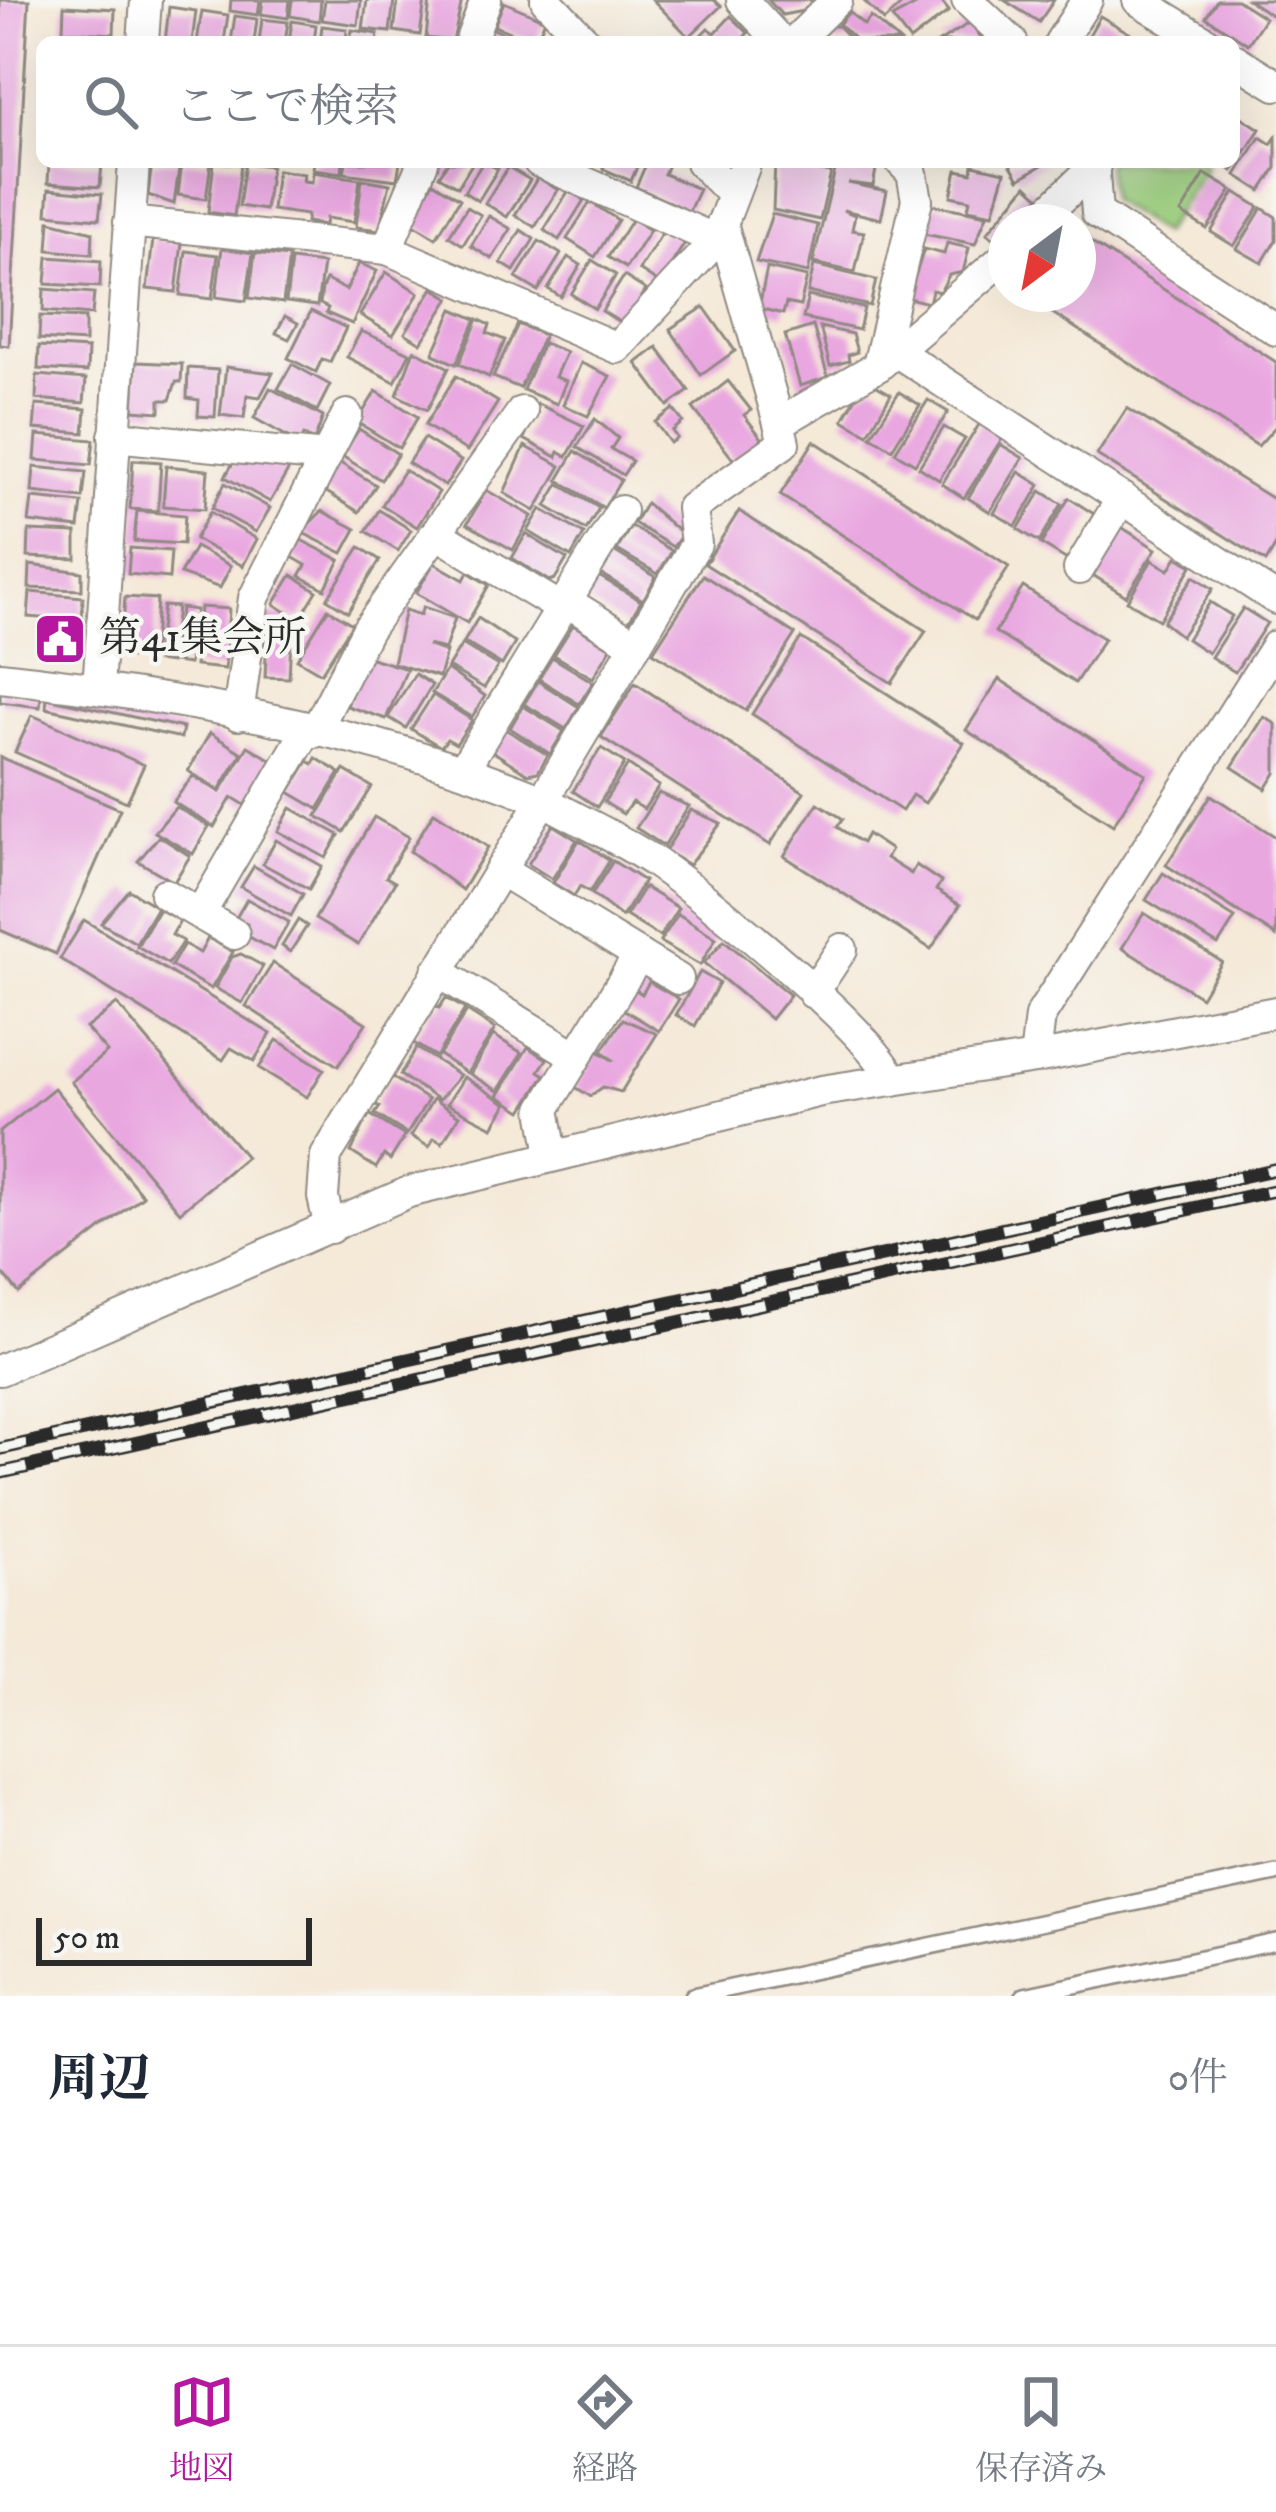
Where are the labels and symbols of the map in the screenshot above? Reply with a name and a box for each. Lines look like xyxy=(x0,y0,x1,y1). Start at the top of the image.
north arrow xyxy=(988,204,1096,312)
public building icon: 第41集会所 xyxy=(32,611,88,667)
place label: 第41集会所 xyxy=(99,613,307,665)
scale bar xyxy=(36,1912,312,1965)

